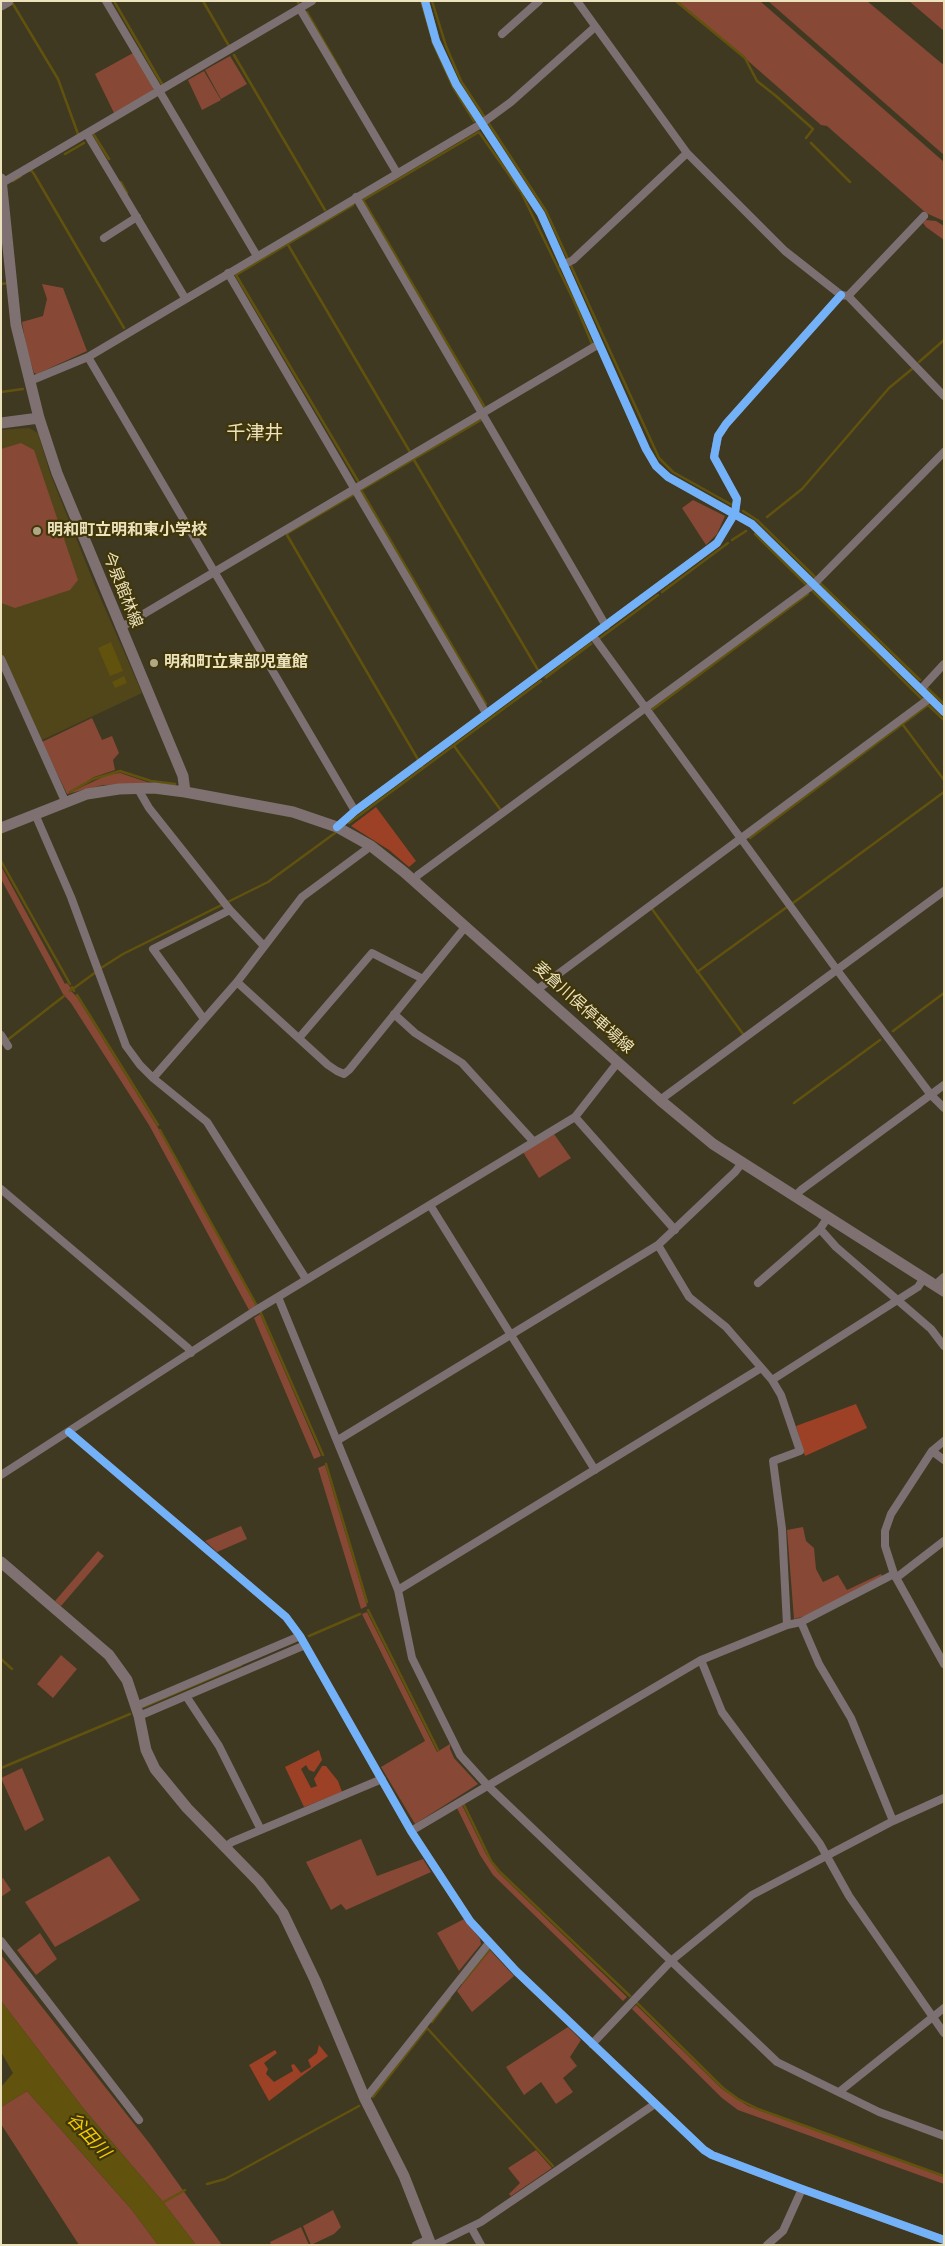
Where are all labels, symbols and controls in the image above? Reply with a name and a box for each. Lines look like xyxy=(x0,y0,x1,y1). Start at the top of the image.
district label: 千津井 xyxy=(227,423,283,445)
place label: 明和町立明和東小学校 xyxy=(47,521,207,541)
marker: 明和町立明和東小学校 xyxy=(31,525,43,537)
street label: 今泉館林線 xyxy=(98,549,146,631)
place label: 明和町立東部児童館 xyxy=(164,653,308,673)
marker: 明和町立東部児童館 xyxy=(148,657,160,669)
street label: 麦倉川俣停車場線 xyxy=(529,958,637,1058)
water label: 谷田川 xyxy=(62,2109,114,2163)

